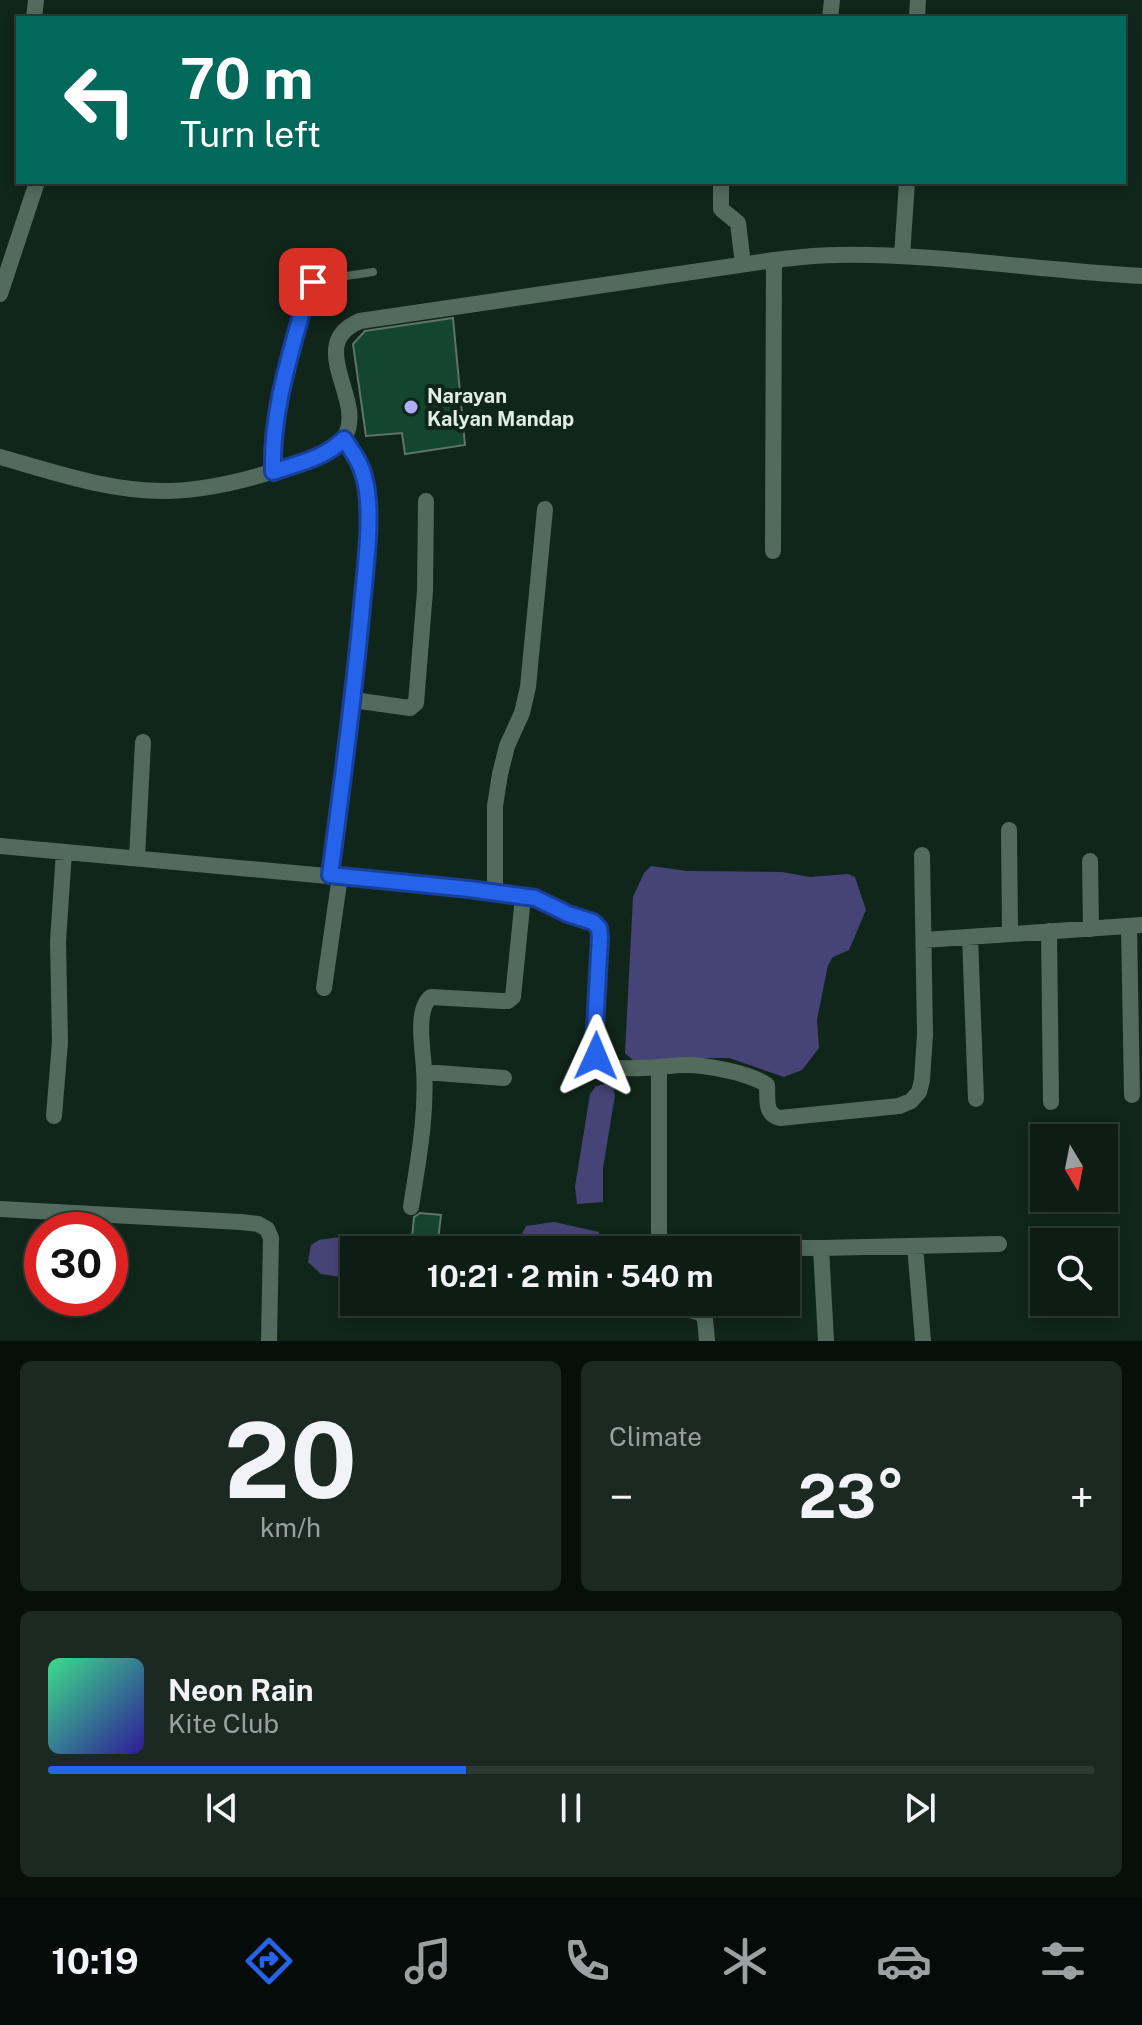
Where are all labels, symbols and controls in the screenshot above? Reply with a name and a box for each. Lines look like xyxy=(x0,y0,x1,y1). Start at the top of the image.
text: 70 m xyxy=(180,46,313,112)
icon: left xyxy=(48,48,152,152)
text: Turn left xyxy=(180,113,321,155)
pin xyxy=(279,248,347,316)
icon: arrive xyxy=(291,260,335,304)
place label: Narayan Kalyan Mandap xyxy=(427,384,574,431)
marker: Narayan Kalyan Mandap xyxy=(402,398,420,416)
position arrow xyxy=(554,1014,638,1098)
north arrow xyxy=(1030,1124,1118,1212)
map controls xyxy=(1030,1124,1118,1316)
speed limit sign: 30 xyxy=(24,1212,128,1316)
button: search xyxy=(1030,1228,1118,1316)
text: 10:21 · 2 min · 540 m xyxy=(427,1258,713,1294)
text: 20 xyxy=(224,1399,357,1521)
text: Climate xyxy=(609,1421,702,1452)
text: 23° xyxy=(798,1461,905,1532)
text: − xyxy=(609,1471,633,1523)
text: + xyxy=(1070,1471,1094,1523)
text: km/h xyxy=(260,1512,321,1543)
text: Neon Rain xyxy=(168,1672,314,1708)
text: Kite Club xyxy=(168,1708,279,1739)
icon: previous xyxy=(200,1786,244,1830)
icon: pause xyxy=(549,1786,593,1830)
icon: next xyxy=(898,1786,942,1830)
icon: directions xyxy=(241,1933,297,1989)
icon: music xyxy=(400,1933,456,1989)
icon: phone xyxy=(559,1933,615,1989)
icon: climate xyxy=(717,1933,773,1989)
icon: car xyxy=(876,1933,932,1989)
icon: filters xyxy=(1035,1933,1091,1989)
text: 10:19 xyxy=(51,1940,139,1982)

